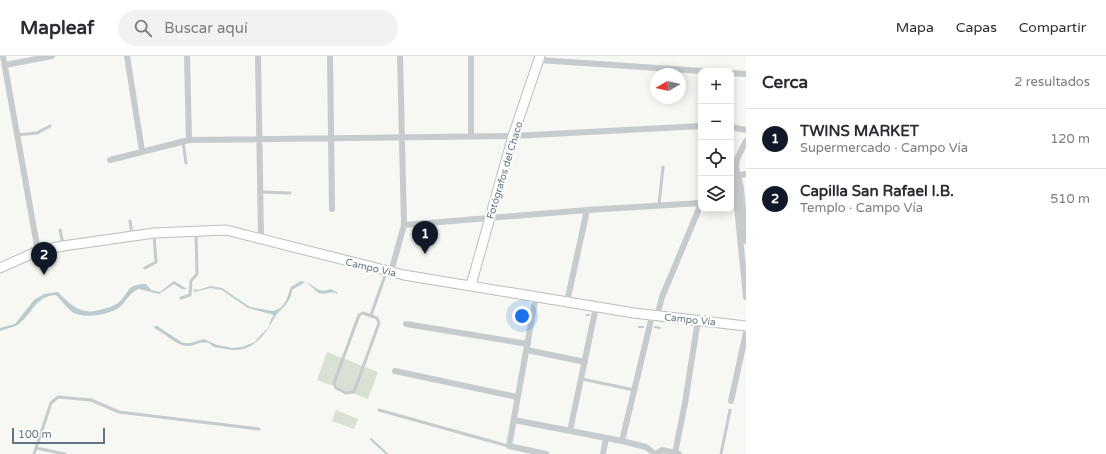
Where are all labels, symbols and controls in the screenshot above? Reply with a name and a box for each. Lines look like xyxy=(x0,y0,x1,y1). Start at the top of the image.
search box xyxy=(118,10,398,46)
text: Mapleaf xyxy=(20,17,94,39)
icon: search xyxy=(132,17,154,39)
text: Buscar aquí xyxy=(164,19,248,37)
text: Mapa xyxy=(896,19,934,36)
text: Capas xyxy=(956,19,997,36)
text: Compartir xyxy=(1019,19,1086,36)
north arrow xyxy=(650,68,686,104)
map controls xyxy=(698,68,734,212)
button: + xyxy=(698,68,734,104)
text: Cerca xyxy=(762,72,808,93)
text: 2 resultados xyxy=(1014,74,1090,90)
button: − xyxy=(698,104,734,140)
street label: Fotógrafos del Chaco xyxy=(484,120,526,220)
text: TWINS MARKET xyxy=(800,122,919,140)
text: 1 xyxy=(771,131,779,147)
text: 120 m xyxy=(1050,131,1090,147)
button: locate xyxy=(698,140,734,176)
text: Supermercado · Campo Vía xyxy=(800,140,968,156)
button: layers xyxy=(698,176,734,212)
text: Capilla San Rafael I.B. xyxy=(800,182,954,200)
text: 2 xyxy=(771,191,779,207)
text: 510 m xyxy=(1050,191,1090,207)
text: Templo · Campo Vía xyxy=(800,200,923,216)
pin: 1 xyxy=(412,221,438,254)
pin: 2 xyxy=(31,242,57,275)
street label: Campo Vía xyxy=(344,256,397,280)
your location xyxy=(512,306,532,326)
street label: Campo Vía xyxy=(664,311,716,329)
scale bar xyxy=(12,426,105,445)
text: 100 m xyxy=(18,428,52,441)

